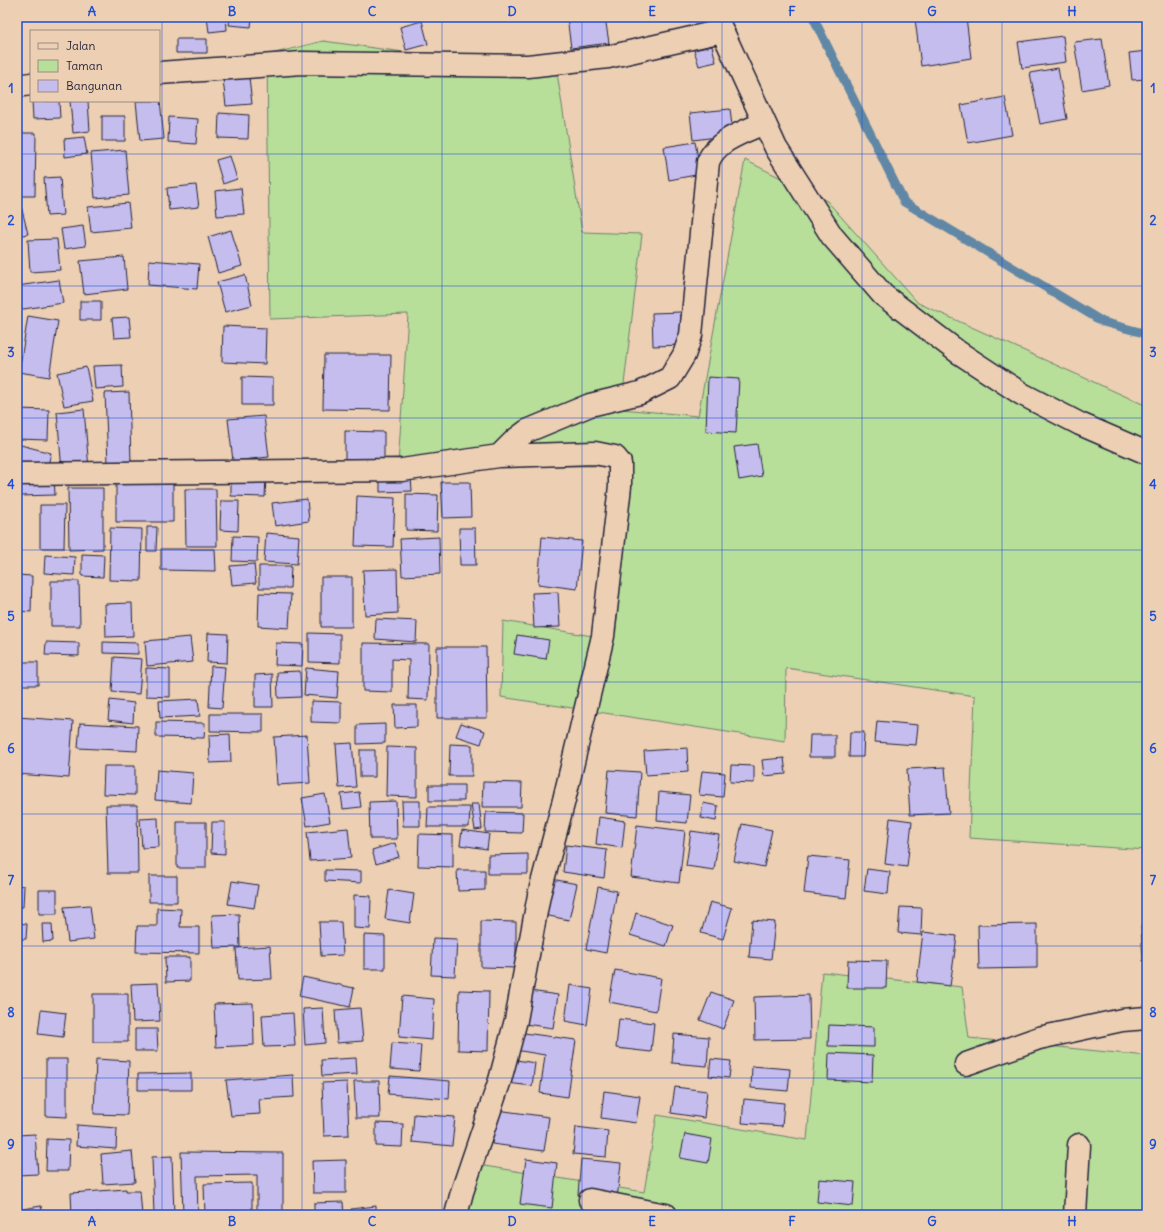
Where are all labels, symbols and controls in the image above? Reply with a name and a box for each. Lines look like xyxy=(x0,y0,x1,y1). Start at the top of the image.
text: A xyxy=(88,3,97,20)
text: B xyxy=(228,3,237,20)
text: C xyxy=(368,3,377,20)
text: D xyxy=(507,3,517,20)
text: E xyxy=(648,3,656,20)
text: F xyxy=(788,3,796,20)
text: G xyxy=(927,3,937,20)
text: H xyxy=(1067,3,1077,20)
legend xyxy=(30,30,160,102)
text: Jalan xyxy=(66,38,95,53)
text: Taman xyxy=(66,58,103,73)
text: Bangunan xyxy=(66,78,122,93)
text: 1 xyxy=(8,80,14,97)
text: 1 xyxy=(1150,80,1156,97)
text: 2 xyxy=(7,212,15,229)
text: 2 xyxy=(1149,212,1157,229)
text: 3 xyxy=(7,344,15,361)
text: 3 xyxy=(1149,344,1157,361)
text: 4 xyxy=(7,476,15,493)
text: 4 xyxy=(1149,476,1157,493)
text: 5 xyxy=(7,608,15,625)
text: 5 xyxy=(1149,608,1157,625)
text: 6 xyxy=(7,740,15,757)
text: 6 xyxy=(1149,740,1157,757)
text: 7 xyxy=(8,872,15,889)
text: 7 xyxy=(1150,872,1157,889)
text: 8 xyxy=(7,1004,15,1021)
text: 8 xyxy=(1149,1004,1157,1021)
text: 9 xyxy=(7,1136,15,1153)
text: 9 xyxy=(1149,1136,1157,1153)
text: A xyxy=(88,1213,97,1230)
text: B xyxy=(228,1213,237,1230)
text: C xyxy=(368,1213,377,1230)
text: D xyxy=(507,1213,517,1230)
text: E xyxy=(648,1213,656,1230)
text: F xyxy=(788,1213,796,1230)
text: G xyxy=(927,1213,937,1230)
text: H xyxy=(1067,1213,1077,1230)

